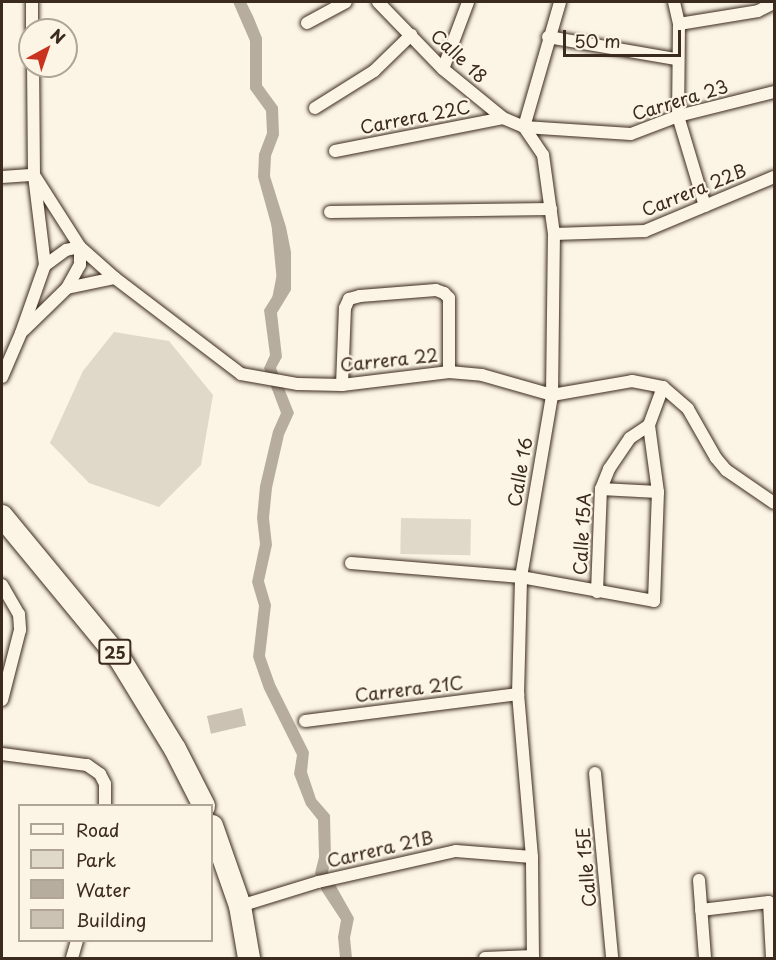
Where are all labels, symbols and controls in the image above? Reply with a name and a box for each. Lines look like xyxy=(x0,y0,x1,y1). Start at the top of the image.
north arrow xyxy=(18,18,78,78)
scale bar xyxy=(566,18,684,56)
text: N xyxy=(46,22,71,49)
street label: Calle 18 xyxy=(426,25,492,87)
text: 50 m xyxy=(574,27,621,54)
street label: Carrera 23 xyxy=(629,75,731,125)
street label: Carrera 22C xyxy=(358,96,472,138)
street label: Carrera 22B xyxy=(638,159,750,221)
street label: Carrera 22 xyxy=(339,344,439,376)
street label: Calle 16 xyxy=(503,435,537,509)
street label: Calle 15A xyxy=(569,492,595,576)
road number: 25 xyxy=(97,639,133,665)
street label: Carrera 21C xyxy=(353,672,465,706)
legend xyxy=(18,804,213,942)
text: Road xyxy=(76,816,120,843)
street label: Carrera 21B xyxy=(325,826,435,872)
street label: Calle 15E xyxy=(572,826,600,908)
text: Park xyxy=(76,846,116,873)
text: Water xyxy=(76,876,130,903)
text: Building xyxy=(76,906,146,933)

